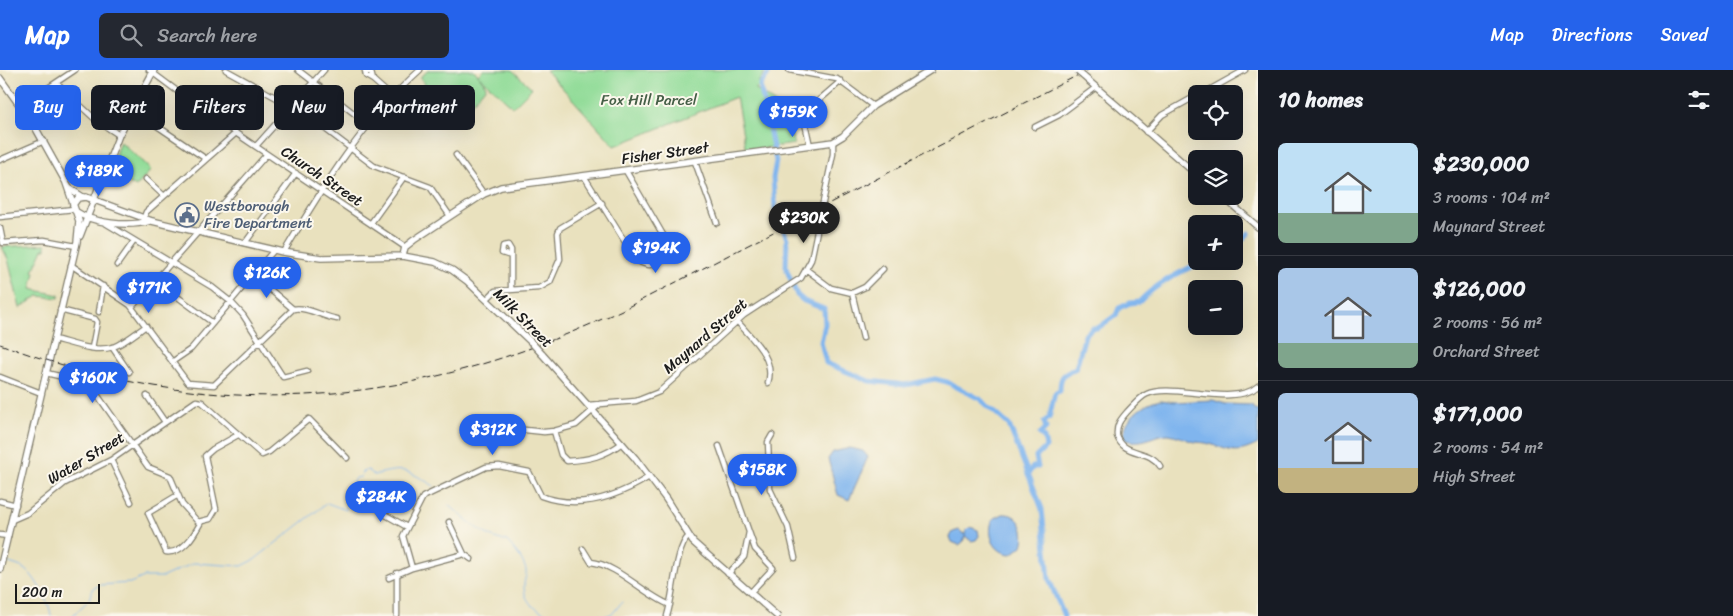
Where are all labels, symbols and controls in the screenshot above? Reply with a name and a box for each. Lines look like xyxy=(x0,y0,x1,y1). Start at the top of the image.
search box xyxy=(99,13,449,58)
text: Map xyxy=(25,14,69,56)
text: Search here xyxy=(157,19,257,52)
text: Map xyxy=(1491,19,1524,51)
text: Directions xyxy=(1552,19,1633,51)
text: Saved xyxy=(1661,19,1708,51)
icon: search xyxy=(117,21,145,49)
text: 10 homes xyxy=(1278,81,1363,119)
chip: Buy xyxy=(15,85,81,130)
chip: Rent xyxy=(91,85,165,130)
chip: Filters xyxy=(175,85,264,130)
chip: New xyxy=(274,85,344,130)
chip: Apartment xyxy=(354,85,475,130)
map controls xyxy=(1188,85,1243,335)
button: locate xyxy=(1188,85,1243,140)
icon: filters xyxy=(1685,86,1713,114)
park label: Fox Hill Parcel xyxy=(601,87,698,113)
pin: $159K xyxy=(758,96,828,138)
text: $159K xyxy=(770,97,816,126)
street label: Fisher Street xyxy=(620,134,711,172)
street label: Church Street xyxy=(275,139,369,214)
text: $230,000 xyxy=(1433,145,1530,183)
button: layers xyxy=(1188,150,1243,205)
pin: $189K xyxy=(64,154,134,197)
text: $189K xyxy=(76,156,122,185)
icon: home xyxy=(1318,163,1378,223)
text: 3 rooms · 104 m² xyxy=(1433,183,1550,212)
place label: Westborough Fire Department xyxy=(204,193,313,236)
public building icon: Westborough Fire Department xyxy=(174,202,200,228)
pin: $230K xyxy=(769,202,839,244)
text: $230K xyxy=(780,203,828,232)
text: Maynard Street xyxy=(1433,212,1545,241)
button: + xyxy=(1188,215,1243,270)
pin: $194K xyxy=(621,232,691,274)
text: $194K xyxy=(632,233,680,262)
pin: $126K xyxy=(232,256,302,299)
text: $126K xyxy=(244,258,290,287)
text: $126,000 xyxy=(1433,270,1526,308)
pin: $171K xyxy=(114,272,184,314)
text: $171K xyxy=(127,273,171,302)
button: − xyxy=(1188,280,1243,335)
street label: Milk Street xyxy=(487,282,559,354)
icon: home xyxy=(1318,288,1378,348)
street label: Maynard Street xyxy=(657,291,754,380)
text: 2 rooms · 56 m² xyxy=(1433,308,1542,337)
text: Orchard Street xyxy=(1433,337,1540,366)
pin: $160K xyxy=(58,362,128,404)
text: $160K xyxy=(70,363,116,392)
text: $171,000 xyxy=(1433,395,1523,433)
icon: home xyxy=(1318,413,1378,473)
pin: $312K xyxy=(458,414,528,456)
text: $312K xyxy=(470,415,516,444)
street label: Water Street xyxy=(42,424,130,491)
text: 2 rooms · 54 m² xyxy=(1433,433,1543,462)
pin: $158K xyxy=(727,454,797,496)
text: $158K xyxy=(739,455,785,484)
text: High Street xyxy=(1433,462,1516,491)
pin: $284K xyxy=(346,480,416,523)
text: $284K xyxy=(356,482,406,511)
text: 200 m xyxy=(22,580,62,605)
scale bar xyxy=(15,581,100,604)

